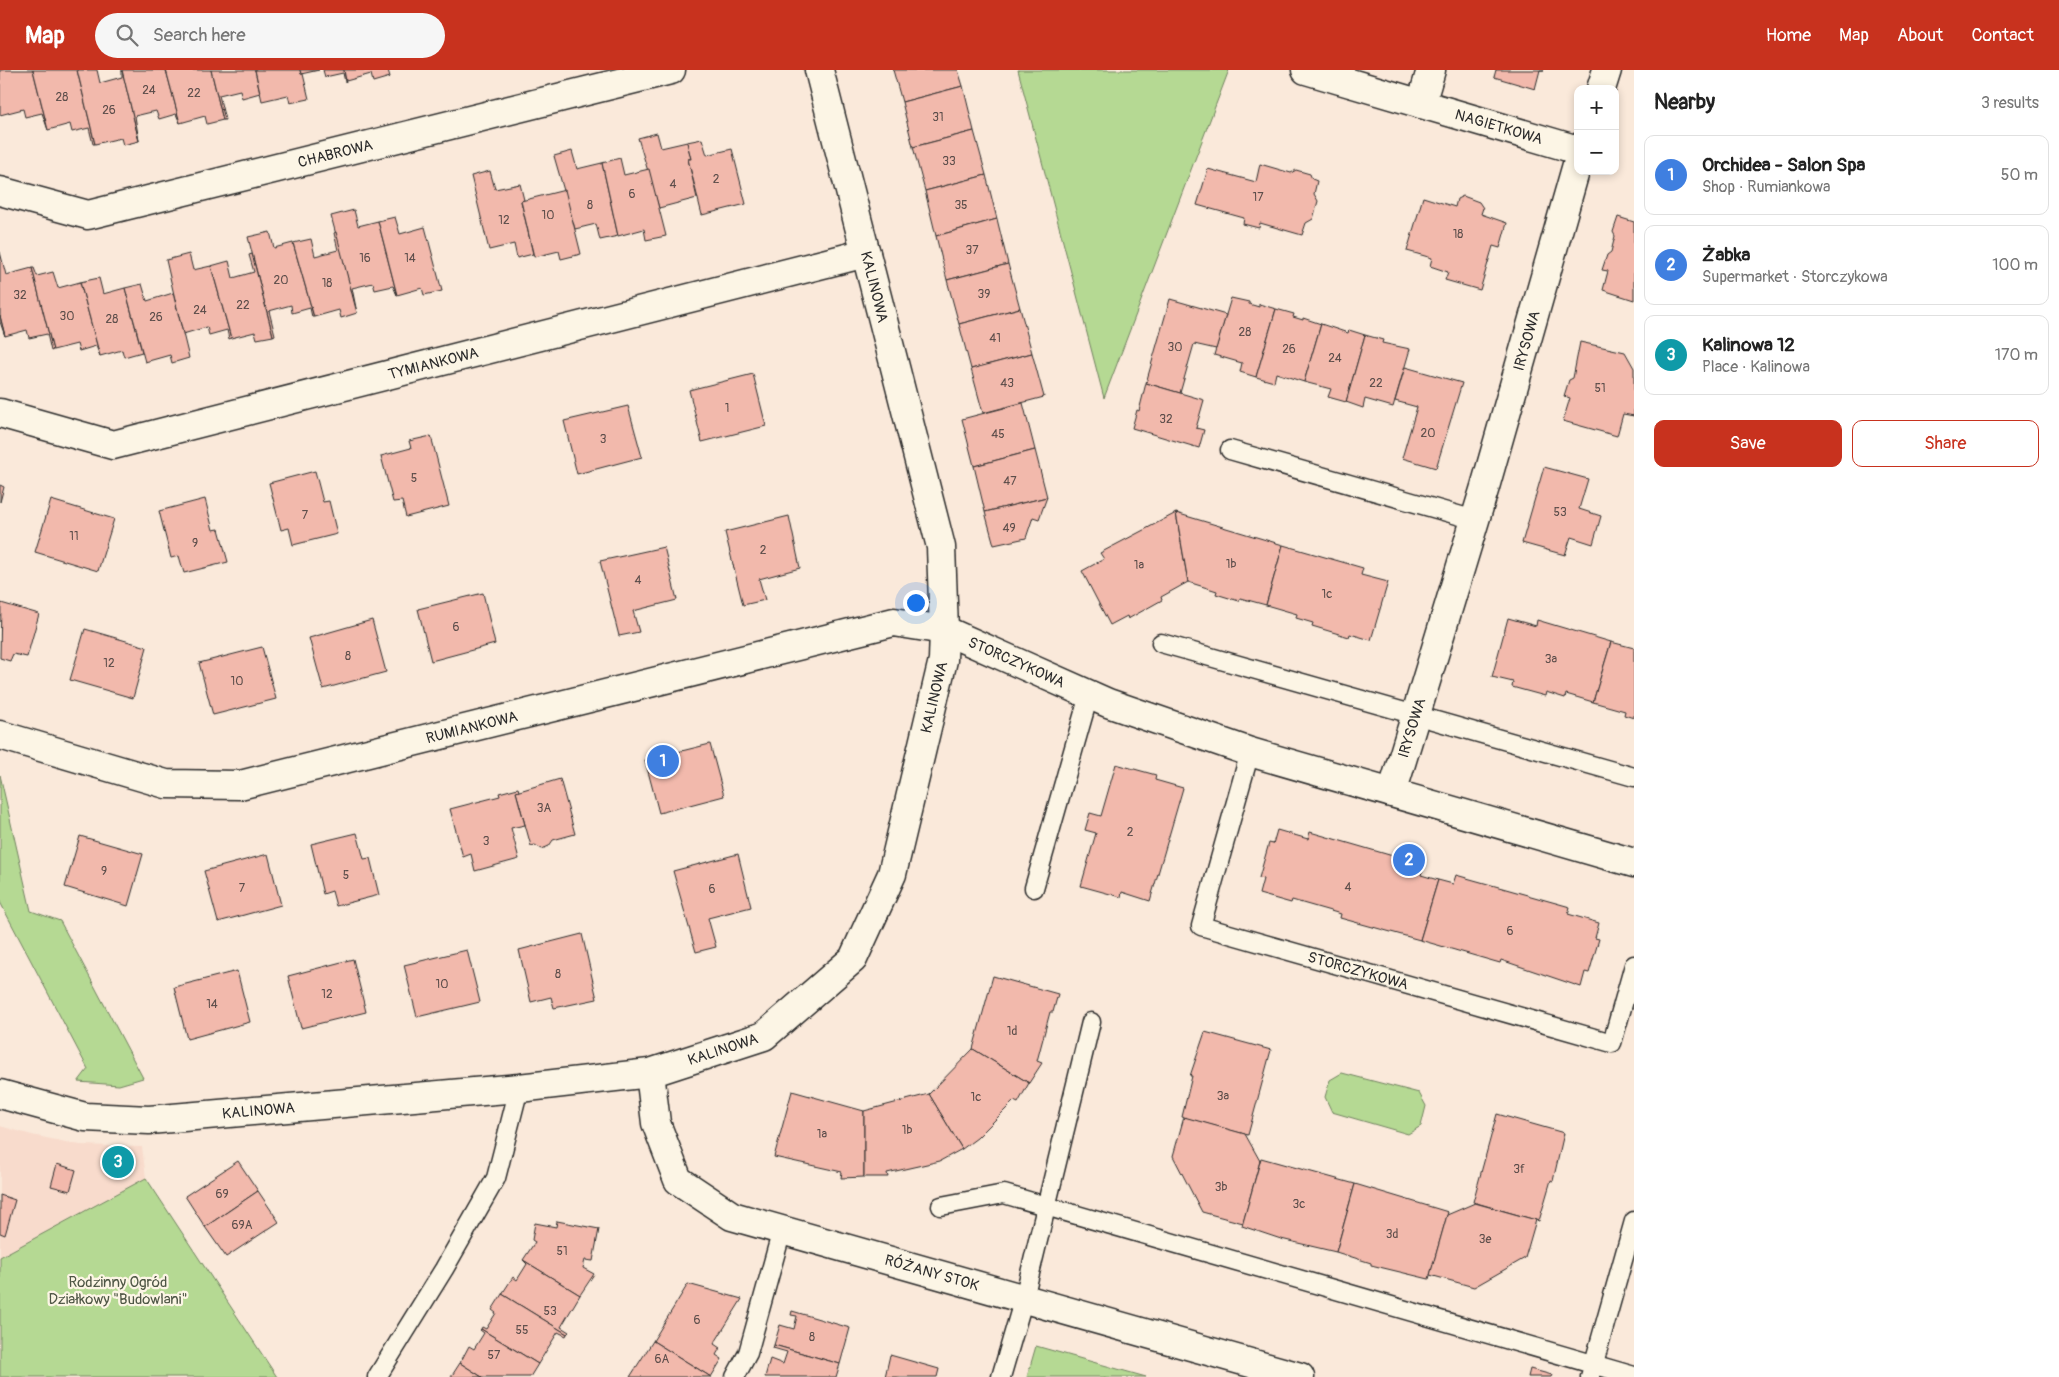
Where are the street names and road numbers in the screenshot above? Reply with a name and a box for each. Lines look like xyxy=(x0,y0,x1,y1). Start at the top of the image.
street label: NAGIETKOWA xyxy=(1453,105,1545,149)
street label: CHABROWA xyxy=(296,135,375,172)
street label: KALINOWA xyxy=(856,249,892,325)
street label: IRYSOWA xyxy=(1509,308,1544,373)
street label: TYMIANKOWA xyxy=(386,343,481,384)
street label: STORCZYKOWA xyxy=(965,632,1068,692)
street label: KALINOWA xyxy=(916,659,952,735)
street label: IRYSOWA xyxy=(1394,695,1430,760)
street label: RUMIANKOWA xyxy=(424,707,520,748)
street label: STORCZYKOWA xyxy=(1305,947,1411,994)
street label: KALINOWA xyxy=(685,1029,761,1070)
street label: KALINOWA xyxy=(221,1098,296,1123)
street label: RÓŻANY STOK xyxy=(882,1250,981,1295)

